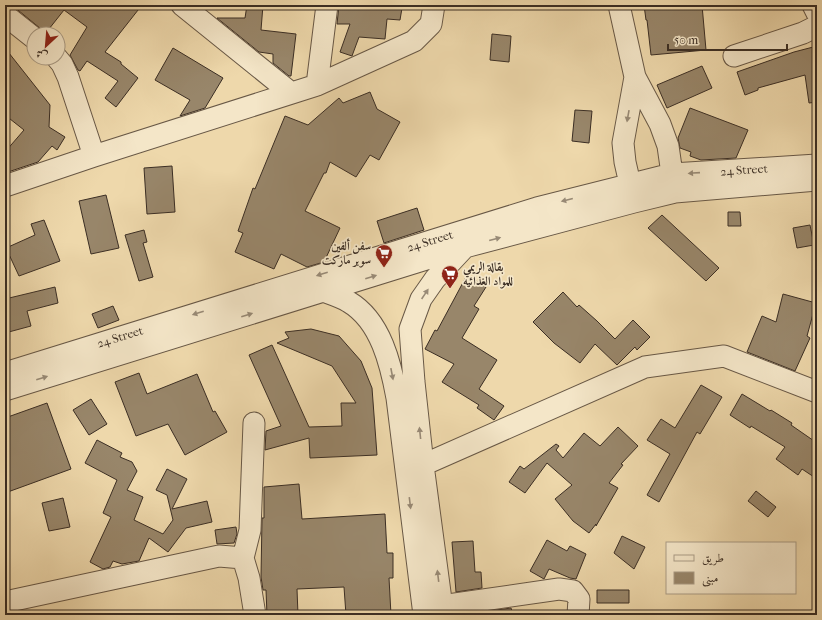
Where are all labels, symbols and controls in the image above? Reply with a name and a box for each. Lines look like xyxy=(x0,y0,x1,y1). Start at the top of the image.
north arrow xyxy=(26,26,66,66)
scale bar xyxy=(668,26,787,52)
text: 50 m xyxy=(674,33,698,47)
text: ش xyxy=(34,46,50,63)
one-way arrow xyxy=(625,110,631,122)
street label: 24 Street xyxy=(720,161,769,179)
one-way arrow xyxy=(688,169,700,176)
one-way arrow xyxy=(561,197,573,203)
street label: 24 Street xyxy=(405,227,455,255)
one-way arrow xyxy=(490,236,502,242)
place label: سفن ألفين سوبر ماركت xyxy=(322,238,371,268)
supermarket icon: سفن ألفين سوبر ماركت xyxy=(374,243,394,268)
place label: بقالة الريمي للمواد الغذائيه xyxy=(463,260,513,289)
supermarket icon: بقالة الريمي للمواد الغذائيه xyxy=(440,264,460,289)
one-way arrow xyxy=(316,271,328,277)
one-way arrow xyxy=(365,274,377,280)
one-way arrow xyxy=(421,289,429,299)
one-way arrow xyxy=(192,310,204,316)
one-way arrow xyxy=(241,312,253,318)
street label: 24 Street xyxy=(95,323,145,351)
one-way arrow xyxy=(390,368,396,380)
one-way arrow xyxy=(37,375,49,381)
one-way arrow xyxy=(417,427,423,439)
one-way arrow xyxy=(407,497,413,509)
legend xyxy=(666,542,796,594)
text: طريق xyxy=(702,551,724,566)
one-way arrow xyxy=(435,570,441,582)
text: مبنى xyxy=(702,571,718,587)

